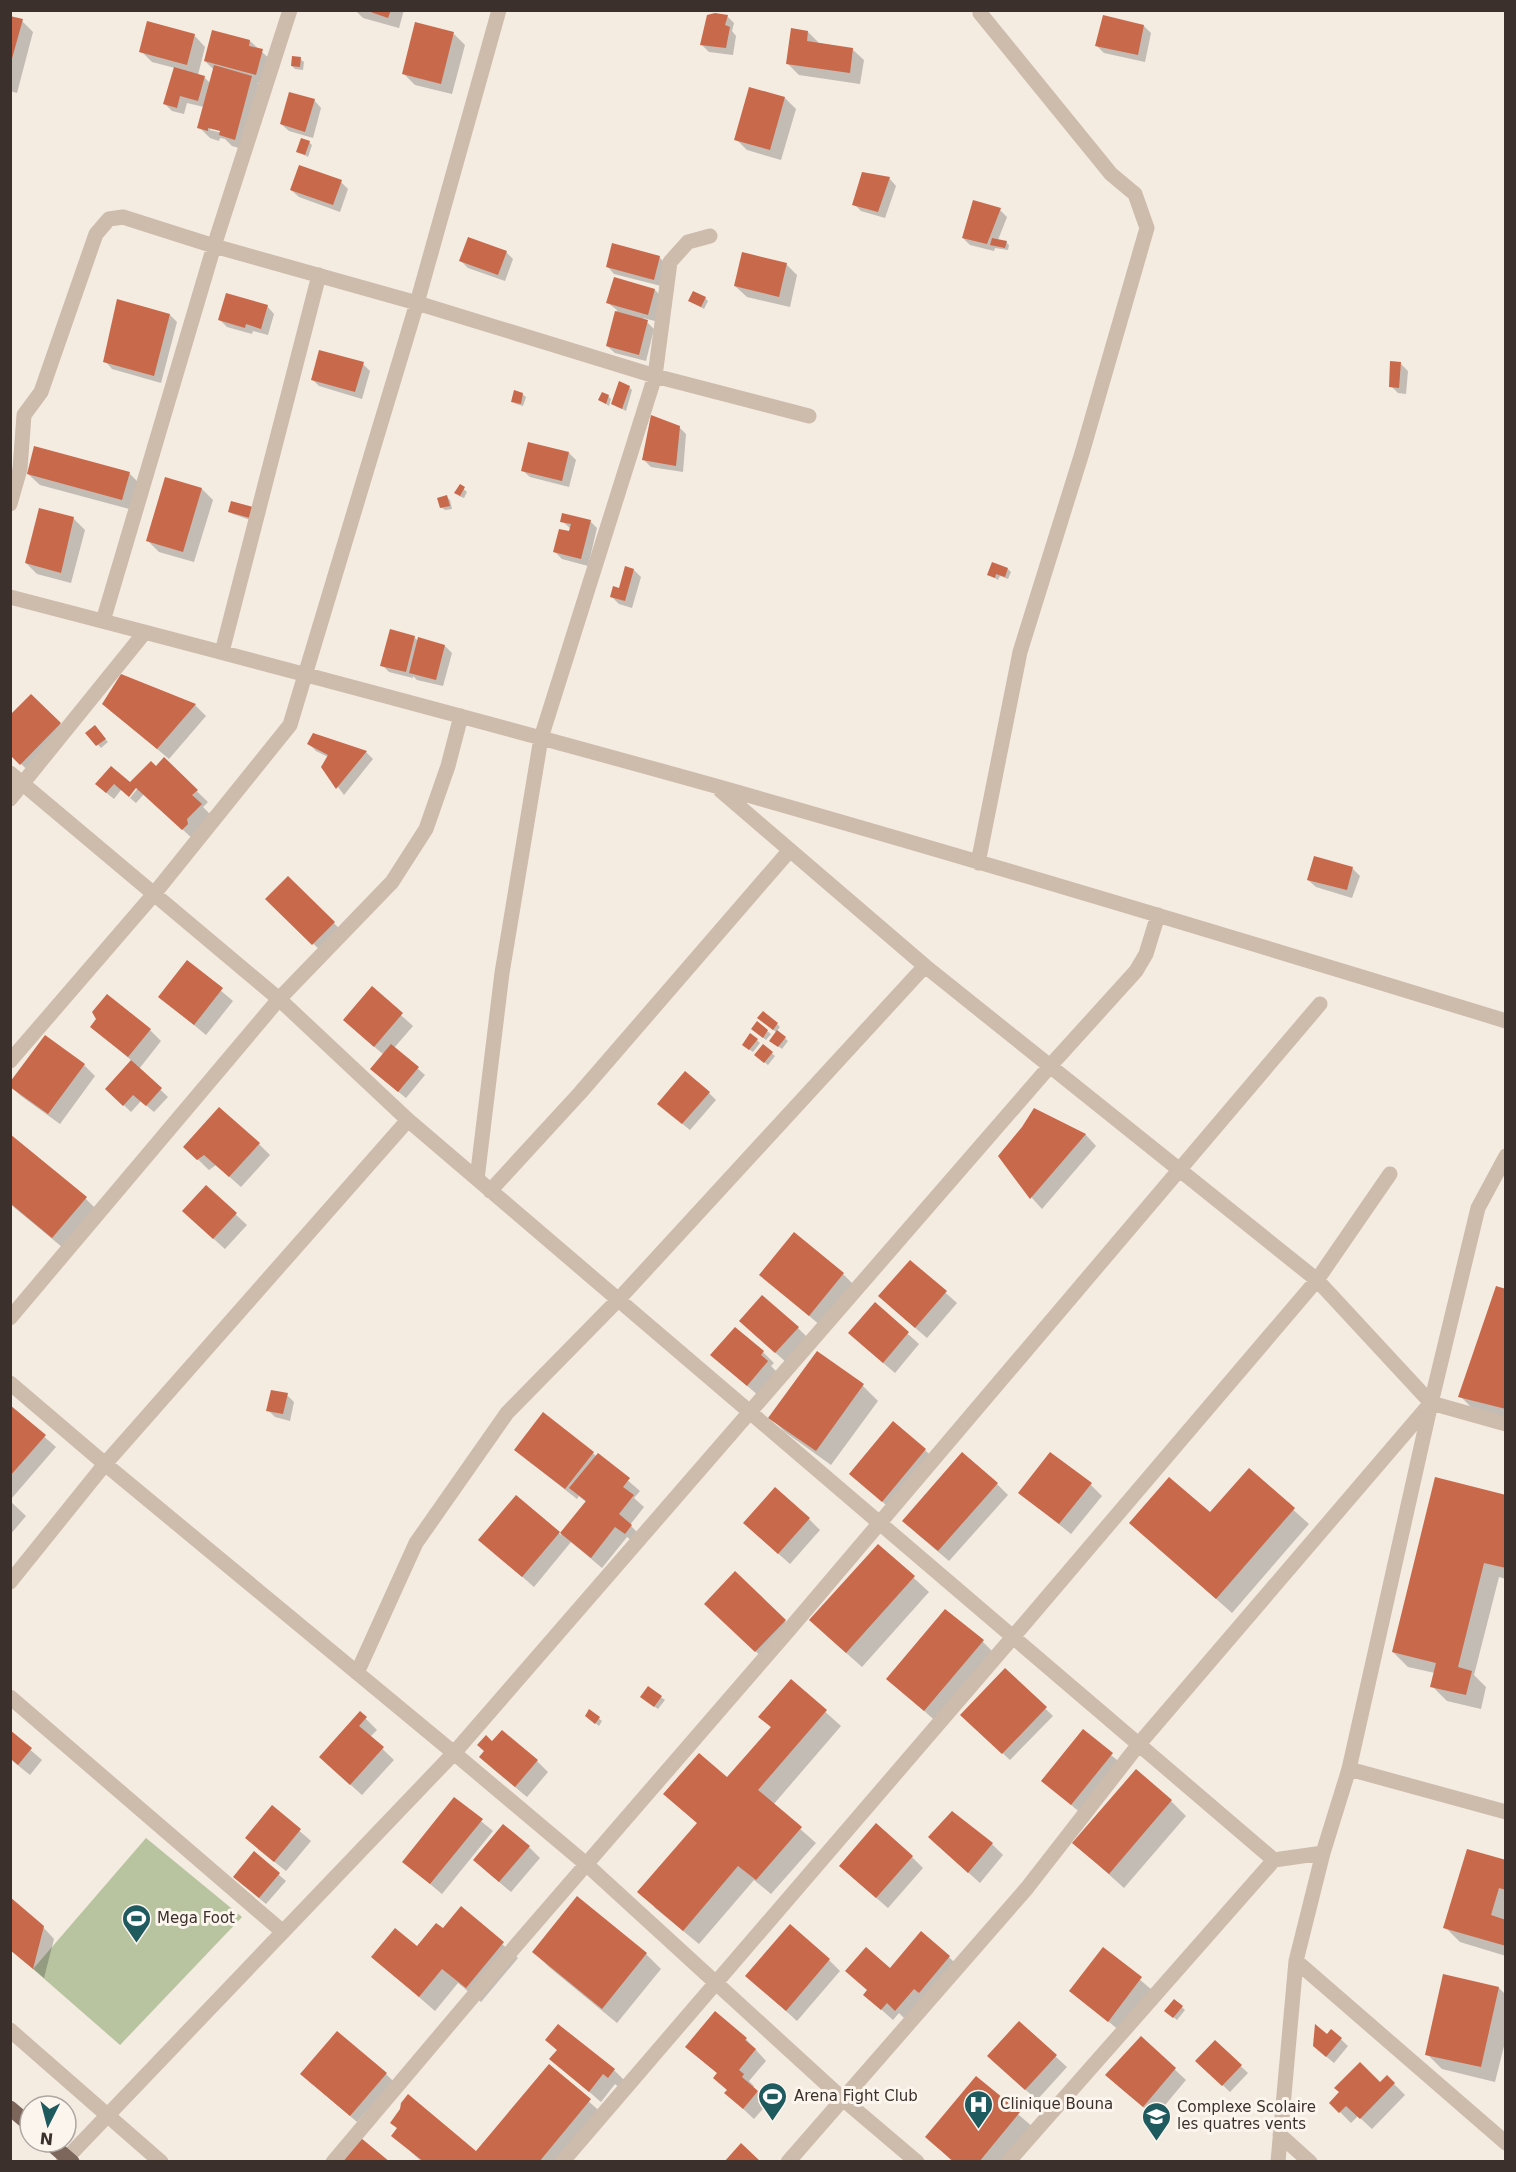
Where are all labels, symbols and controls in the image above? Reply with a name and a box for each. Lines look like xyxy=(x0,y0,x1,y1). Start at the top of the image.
sports icon: Mega Foot xyxy=(120,1902,152,1944)
place label: Mega Foot xyxy=(157,1909,235,1927)
sports icon: Arena Fight Club xyxy=(757,2080,789,2122)
place label: Arena Fight Club xyxy=(794,2087,918,2105)
hospital icon: Clinique Bouna xyxy=(963,2088,995,2130)
north arrow xyxy=(18,2094,78,2154)
place label: Clinique Bouna xyxy=(1000,2095,1113,2113)
place label: Complexe Scolaire les quatres vents xyxy=(1177,2098,1316,2133)
school or university icon: Complexe Scolaire les quatres vents xyxy=(1140,2100,1172,2142)
text: N xyxy=(39,2128,54,2149)

